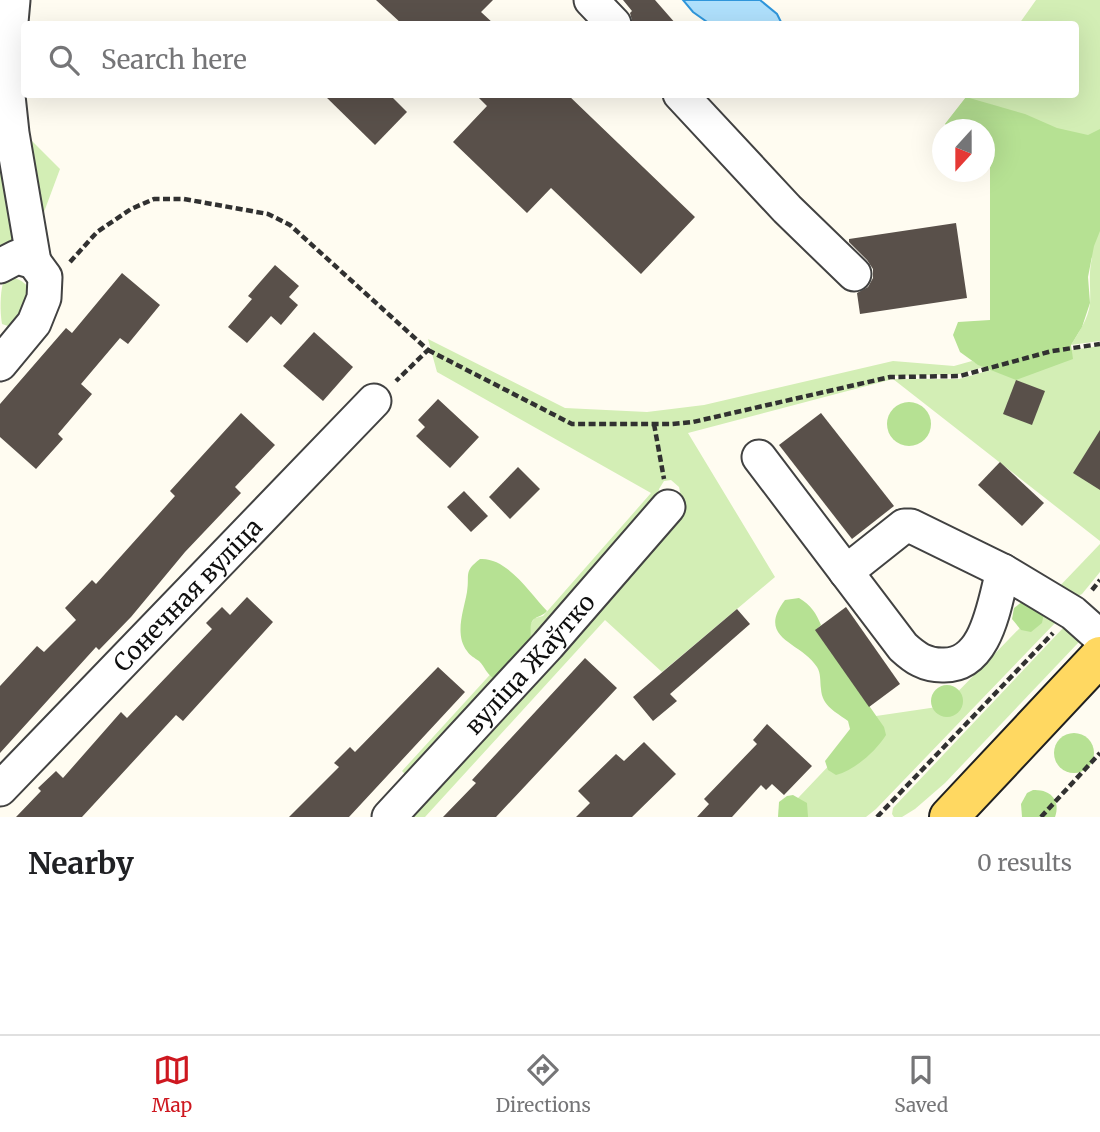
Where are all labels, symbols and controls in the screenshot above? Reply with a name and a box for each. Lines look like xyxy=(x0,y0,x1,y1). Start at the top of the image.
search box xyxy=(21,21,1079,98)
icon: search xyxy=(45,41,83,79)
text: Search here xyxy=(101,43,247,76)
north arrow xyxy=(932,119,995,182)
street label: Сонечная вуліца xyxy=(106,511,269,678)
street label: вуліца Жаўтко xyxy=(458,587,601,741)
text: Nearby xyxy=(28,844,134,882)
text: 0 results xyxy=(977,848,1072,877)
tab: Map xyxy=(152,1051,192,1117)
tab: Directions xyxy=(496,1051,591,1117)
tab: Saved xyxy=(894,1051,948,1117)

